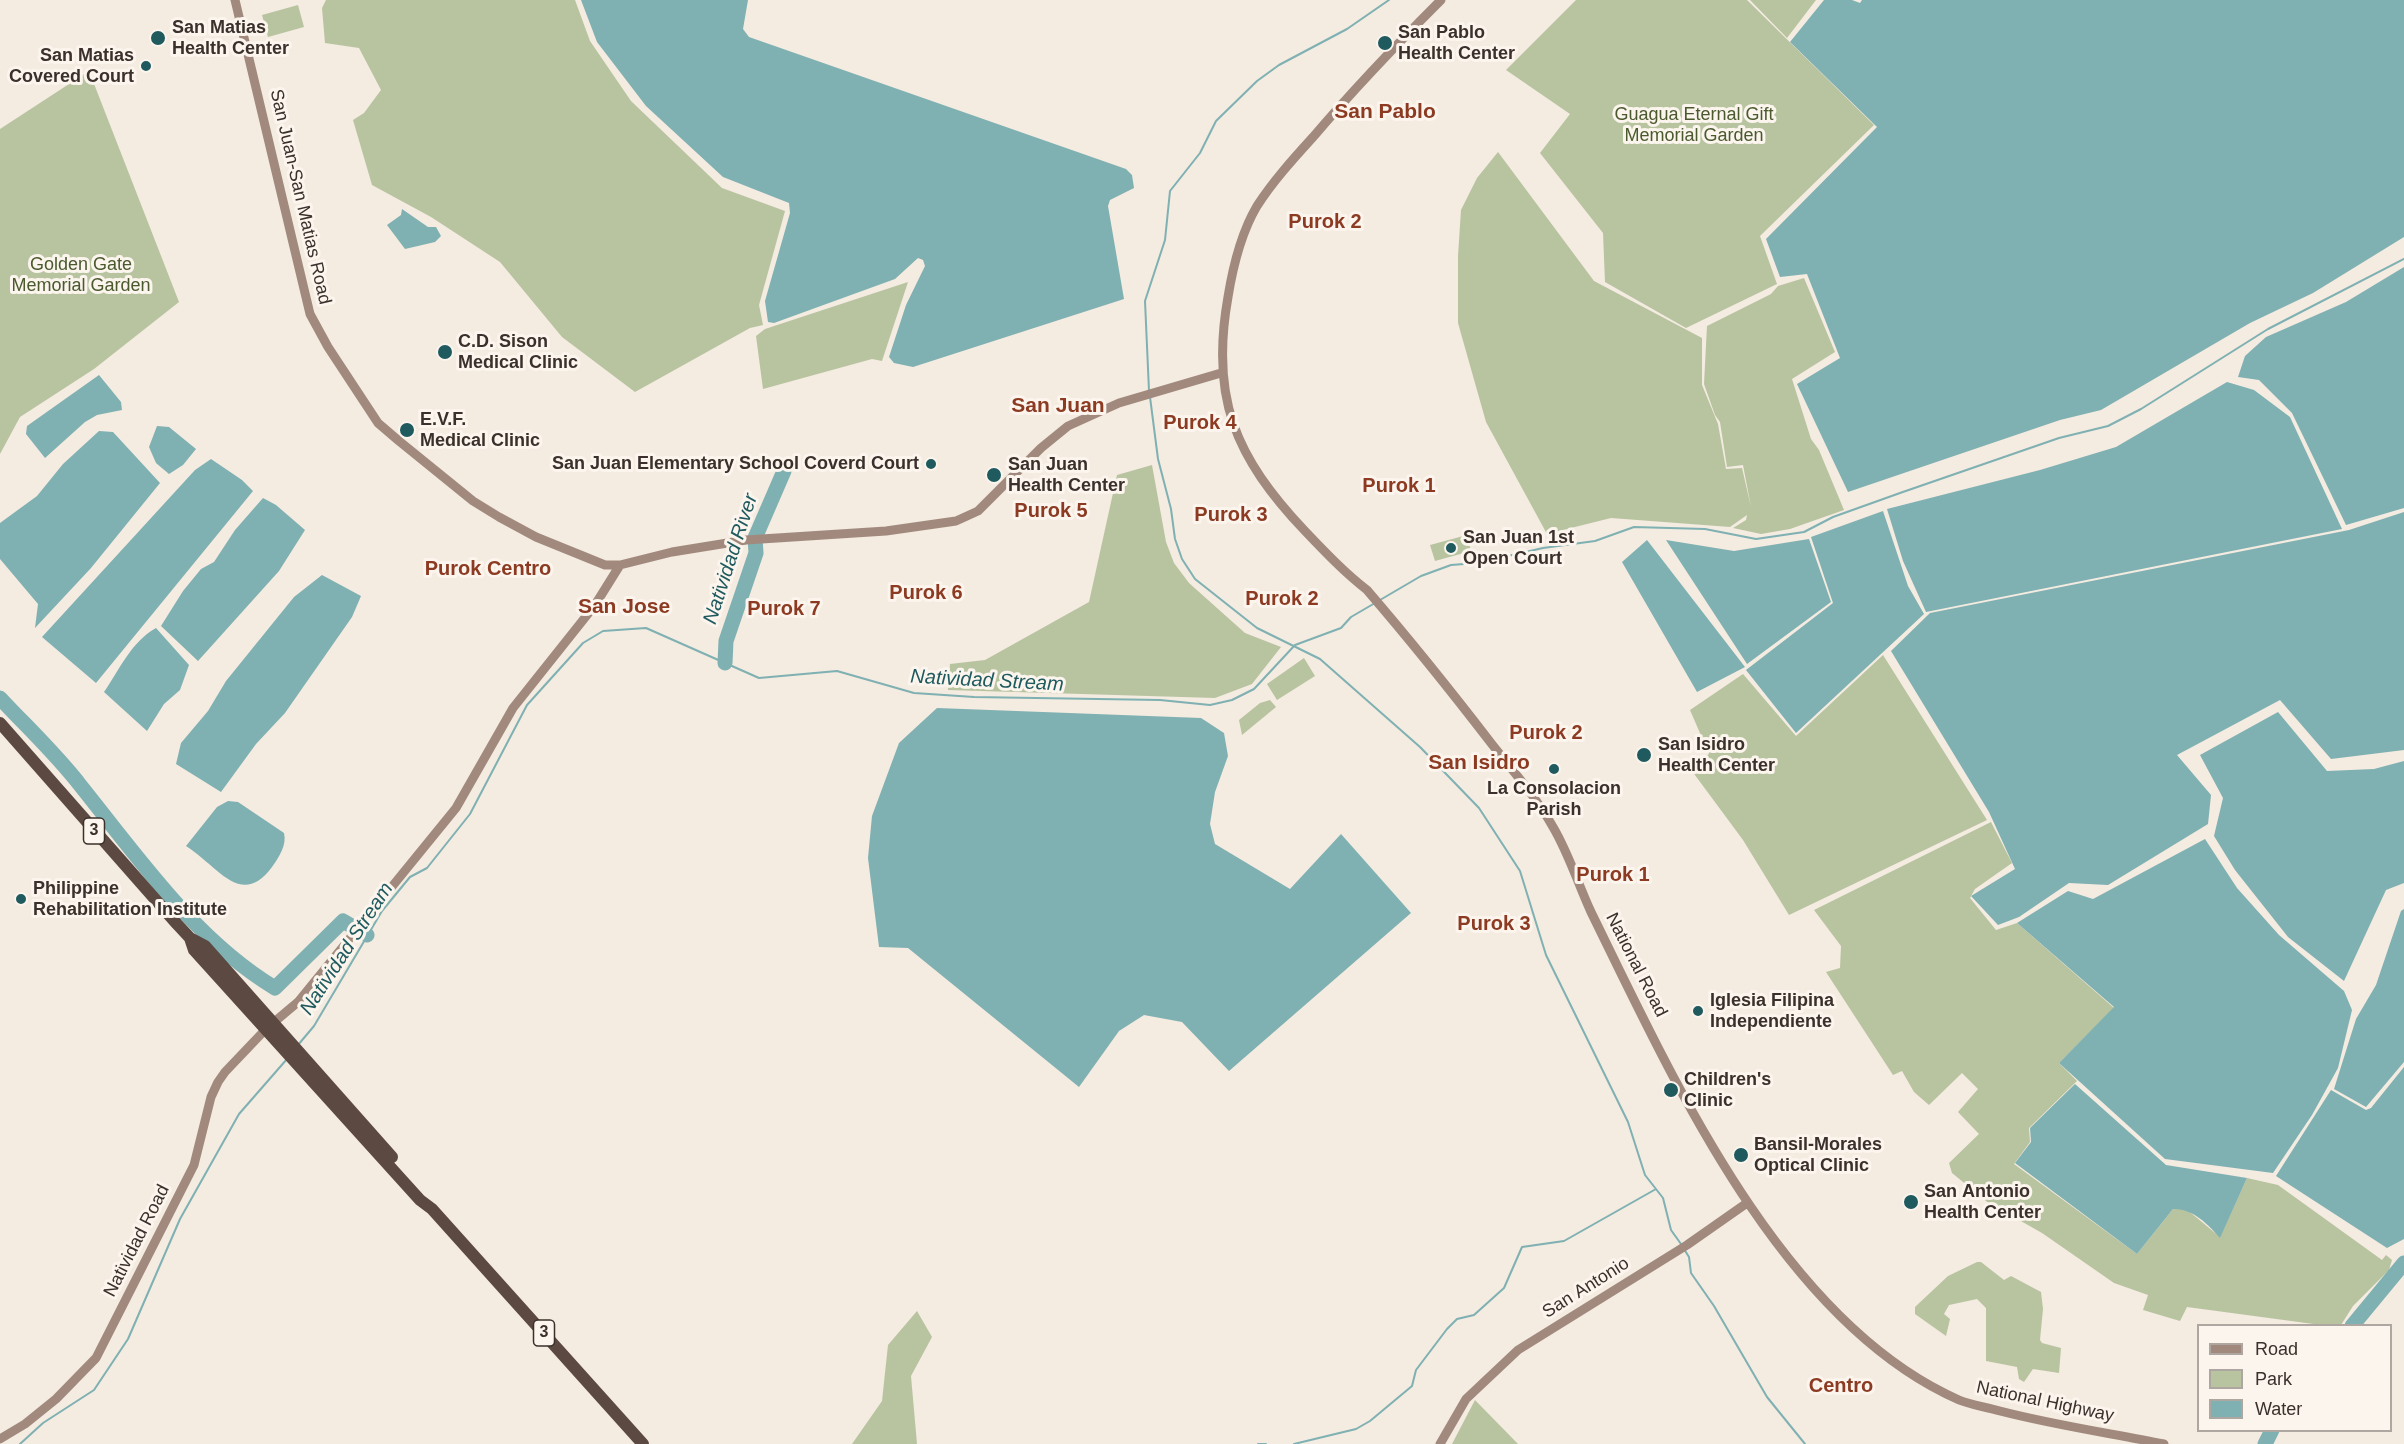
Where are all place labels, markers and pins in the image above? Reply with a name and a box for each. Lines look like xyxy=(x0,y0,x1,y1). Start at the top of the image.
place label: San Matias Health Center xyxy=(172,17,289,60)
place label: San Pablo Health Center xyxy=(1398,22,1515,64)
marker: San Matias Health Center xyxy=(149,29,167,47)
marker: San Pablo Health Center xyxy=(1376,34,1394,52)
place label: San Matias Covered Court xyxy=(9,45,134,88)
marker: San Matias Covered Court xyxy=(139,59,153,73)
place label: C.D. Sison Medical Clinic xyxy=(458,331,578,374)
marker: C.D. Sison Medical Clinic xyxy=(436,343,454,361)
place label: E.V.F. Medical Clinic xyxy=(420,409,540,452)
marker: E.V.F. Medical Clinic xyxy=(398,421,416,439)
place label: San Juan Elementary School Coverd Court xyxy=(552,453,919,475)
place label: San Juan Health Center xyxy=(1008,454,1125,496)
marker: San Juan Elementary School Coverd Court xyxy=(924,457,938,471)
marker: San Juan Health Center xyxy=(985,466,1003,484)
place label: San Juan 1st Open Court xyxy=(1463,527,1574,570)
marker: San Juan 1st Open Court xyxy=(1444,541,1458,555)
place label: San Isidro Health Center xyxy=(1658,734,1775,777)
marker: San Isidro Health Center xyxy=(1635,746,1653,764)
marker: La Consolacion Parish xyxy=(1547,762,1561,776)
place label: La Consolacion Parish xyxy=(1487,778,1621,820)
place label: Philippine Rehabilitation Institute xyxy=(33,878,227,920)
marker: Philippine Rehabilitation Institute xyxy=(14,892,28,906)
place label: Iglesia Filipina Independiente xyxy=(1710,990,1834,1032)
marker: Iglesia Filipina Independiente xyxy=(1691,1004,1705,1018)
place label: Children's Clinic xyxy=(1684,1069,1771,1112)
marker: Children's Clinic xyxy=(1662,1081,1680,1099)
place label: Bansil-Morales Optical Clinic xyxy=(1754,1134,1882,1176)
marker: Bansil-Morales Optical Clinic xyxy=(1732,1146,1750,1164)
place label: San Antonio Health Center xyxy=(1924,1181,2041,1224)
marker: San Antonio Health Center xyxy=(1902,1193,1920,1211)

